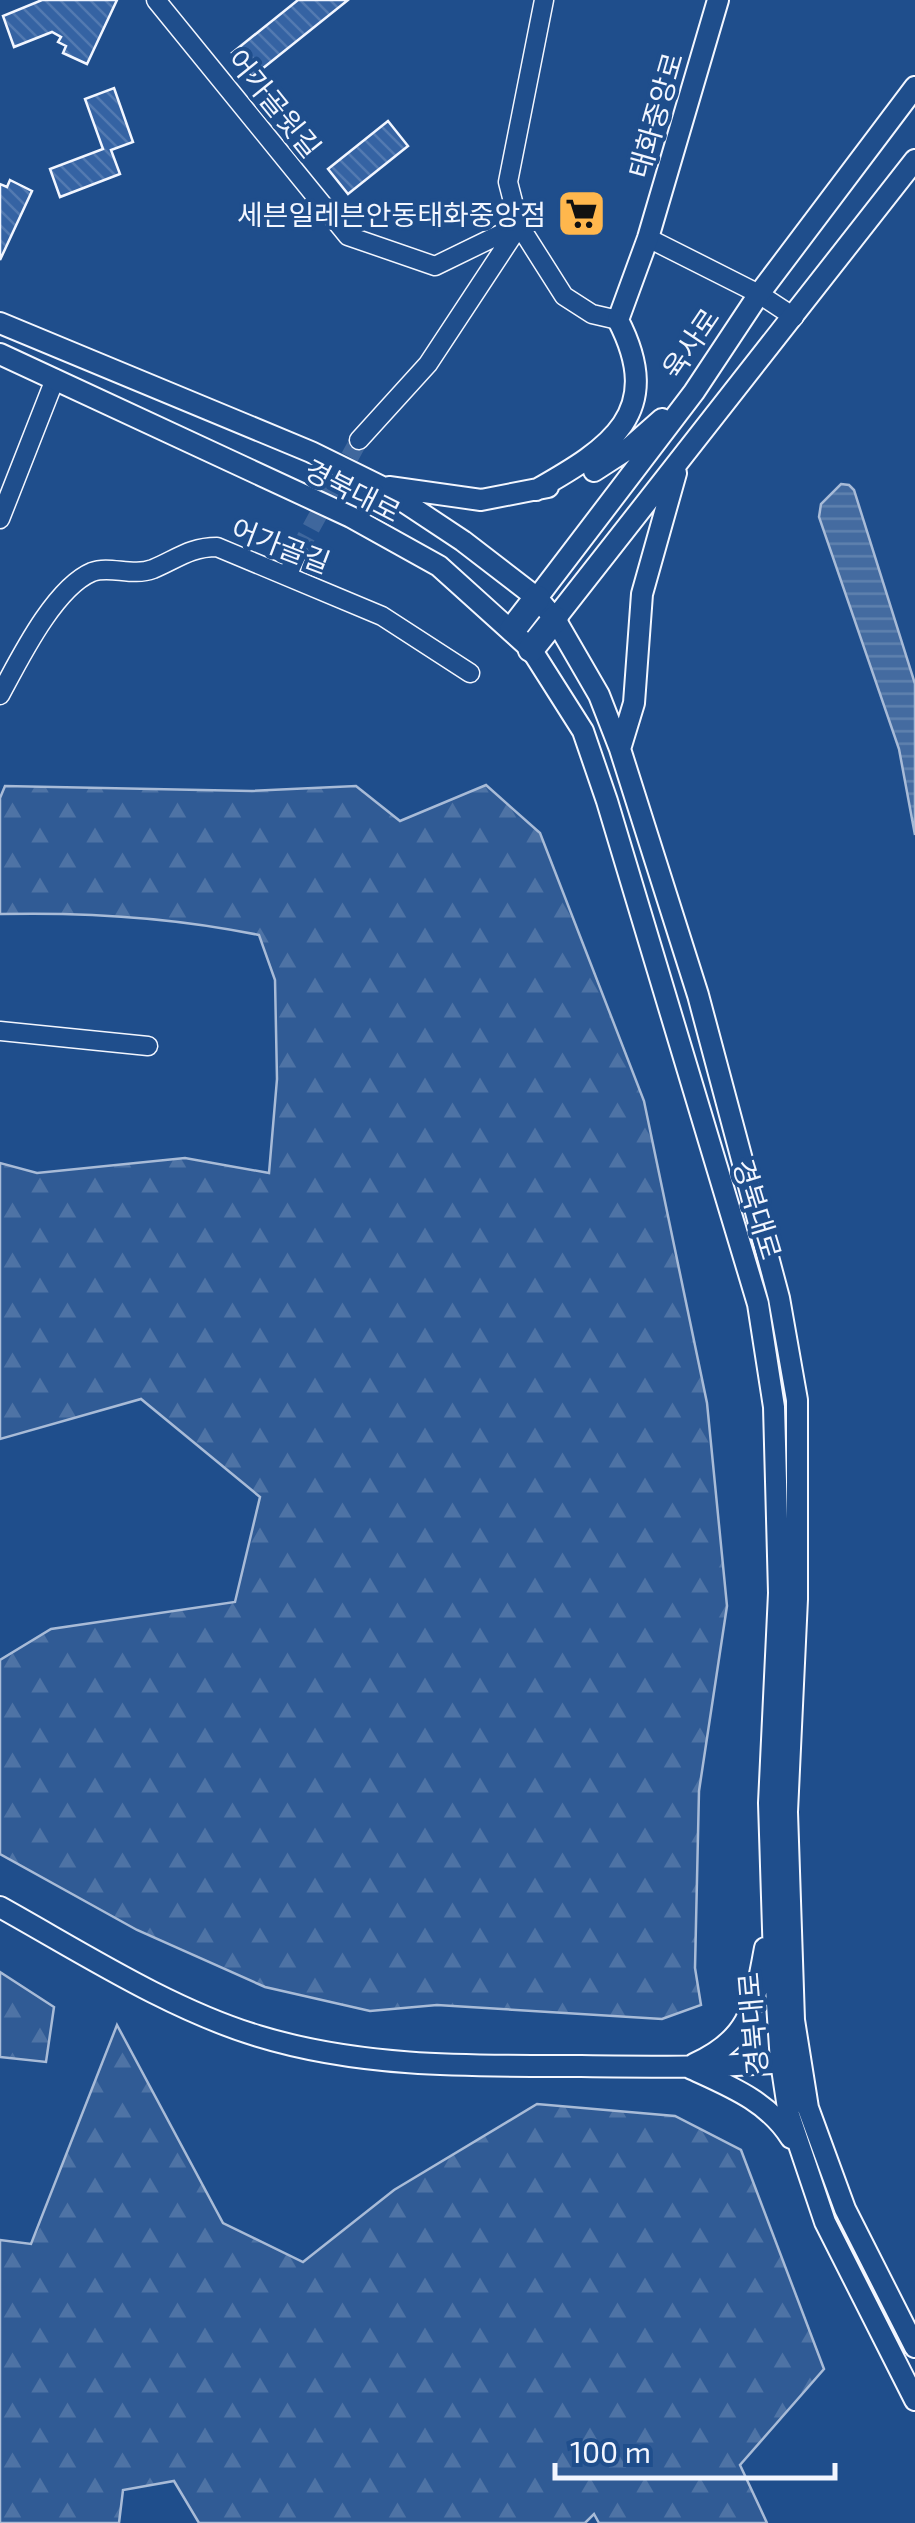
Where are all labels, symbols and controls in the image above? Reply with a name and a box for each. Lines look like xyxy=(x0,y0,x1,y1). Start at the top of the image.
street label: 어가골윗길 xyxy=(221,42,329,164)
street label: 태화중앙로 xyxy=(621,48,689,182)
supermarket icon: 세븐일레븐안동태화중앙점 xyxy=(555,188,607,240)
place label: 세븐일레븐안동태화중앙점 xyxy=(237,197,546,231)
street label: 육사로 xyxy=(654,301,726,385)
street label: 경북대로 xyxy=(299,451,407,529)
street label: 어가골길 xyxy=(227,511,335,579)
street label: 경북대로 xyxy=(727,1155,789,1263)
street label: 경북대로 xyxy=(731,1971,773,2077)
scale bar xyxy=(555,2418,835,2480)
text: 100 m xyxy=(570,2433,651,2469)

